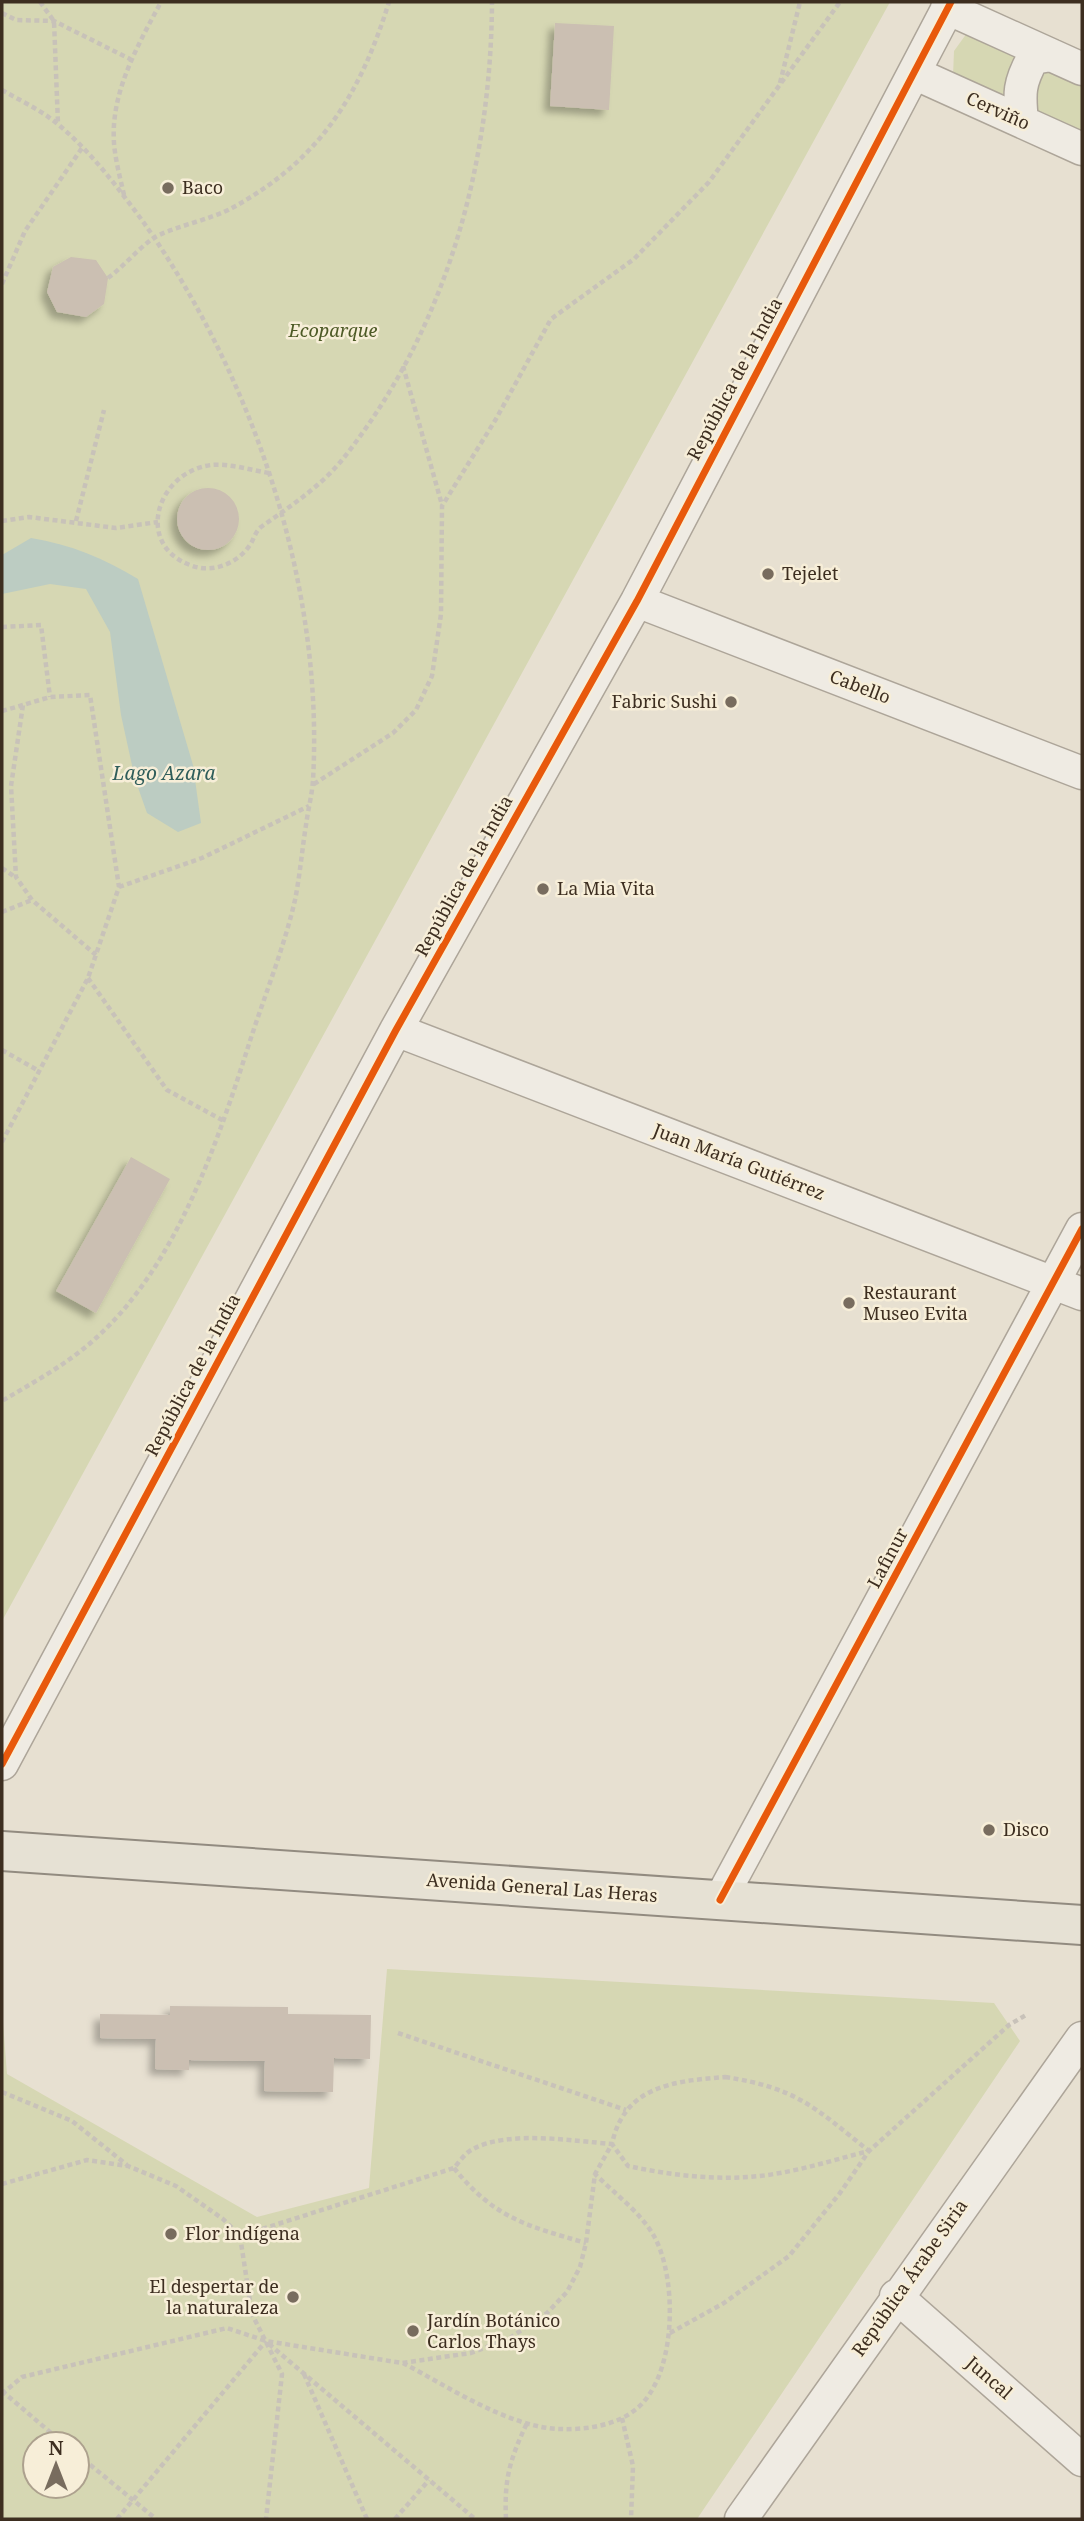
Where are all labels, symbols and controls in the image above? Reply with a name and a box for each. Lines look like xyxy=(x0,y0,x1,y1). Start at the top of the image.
street label: Cerviño xyxy=(963,85,1034,135)
place label: Baco xyxy=(182,175,223,199)
marker: Baco xyxy=(160,180,176,196)
street label: República de la India xyxy=(681,293,787,464)
park label: Ecoparque xyxy=(288,318,378,342)
place label: Tejelet xyxy=(782,561,838,585)
marker: Tejelet xyxy=(760,566,776,582)
street label: Cabello xyxy=(826,663,894,709)
place label: Fabric Sushi xyxy=(612,689,717,713)
marker: Fabric Sushi xyxy=(723,694,739,710)
water label: Lago Azara xyxy=(112,760,215,786)
street label: República de la India xyxy=(409,791,517,960)
place label: La Mia Vita xyxy=(557,876,655,900)
marker: La Mia Vita xyxy=(535,881,551,897)
street label: Juan María Gutiérrez xyxy=(649,1117,829,1205)
place label: Restaurant Museo Evita xyxy=(863,1280,968,1325)
street label: República de la India xyxy=(139,1289,245,1460)
marker: Restaurant Museo Evita xyxy=(841,1295,857,1311)
street label: Lafinur xyxy=(861,1523,913,1592)
place label: Disco xyxy=(1003,1817,1049,1841)
marker: Disco xyxy=(981,1822,997,1838)
street label: Avenida General Las Heras xyxy=(426,1867,658,1907)
street label: República Árabe Siria xyxy=(846,2194,972,2361)
place label: Flor indígena xyxy=(185,2221,300,2245)
marker: Flor indígena xyxy=(163,2226,179,2242)
place label: El despertar de la naturaleza xyxy=(149,2274,279,2319)
marker: El despertar de la naturaleza xyxy=(285,2289,301,2305)
place label: Jardín Botánico Carlos Thays xyxy=(426,2308,560,2353)
marker: Jardín Botánico Carlos Thays xyxy=(405,2323,421,2339)
street label: Juncal xyxy=(961,2350,1018,2404)
north arrow xyxy=(21,2430,91,2500)
text: N xyxy=(49,2435,64,2461)

